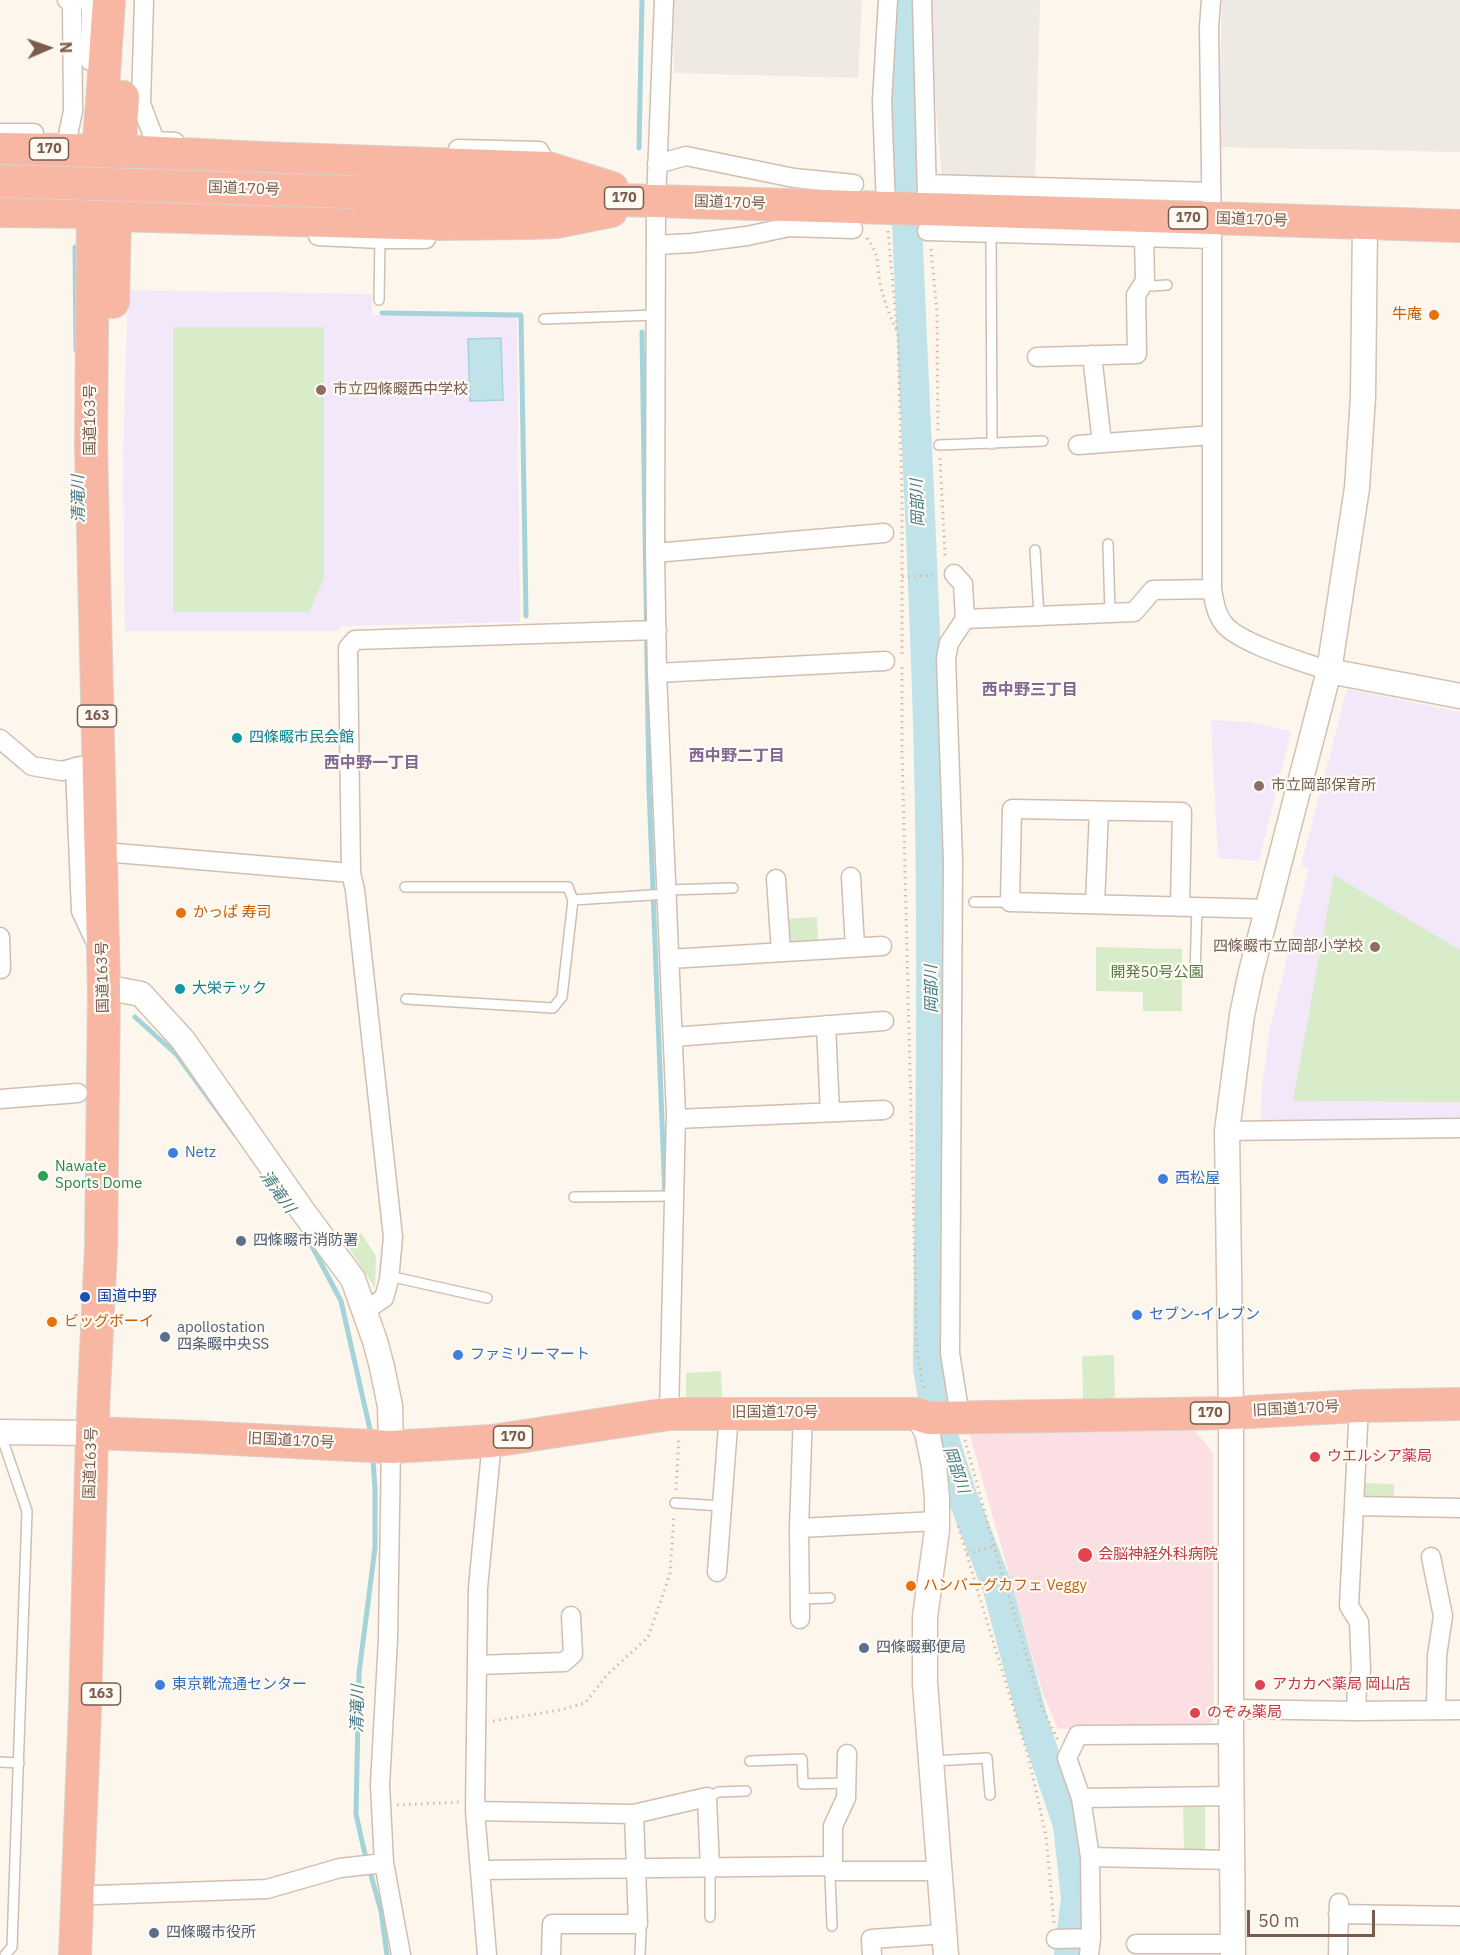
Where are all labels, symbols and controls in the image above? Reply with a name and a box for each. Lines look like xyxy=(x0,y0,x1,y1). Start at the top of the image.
north arrow xyxy=(18,18,78,78)
text: N xyxy=(56,41,76,54)
road number: 170 xyxy=(29,138,68,160)
street label: 国道170号 xyxy=(208,179,280,199)
road number: 170 xyxy=(604,187,644,209)
street label: 国道170号 xyxy=(694,193,766,213)
road number: 170 xyxy=(1168,207,1208,229)
street label: 国道170号 xyxy=(1216,210,1288,230)
place label: 牛庵 xyxy=(1392,306,1422,324)
marker: 牛庵 xyxy=(1427,308,1441,322)
place label: 市立四條畷西中学校 xyxy=(333,381,468,399)
marker: 市立四條畷西中学校 xyxy=(314,383,328,397)
street label: 国道163号 xyxy=(82,384,100,456)
water label: 清滝川 xyxy=(69,475,89,523)
water label: 岡部川 xyxy=(908,479,928,527)
district label: 西中野三丁目 xyxy=(982,680,1078,700)
road number: 163 xyxy=(78,705,116,727)
place label: 四條畷市民会館 xyxy=(249,729,354,747)
marker: 四條畷市民会館 xyxy=(230,731,244,745)
district label: 西中野二丁目 xyxy=(689,746,785,766)
district label: 西中野一丁目 xyxy=(324,753,420,773)
place label: 市立岡部保育所 xyxy=(1271,777,1376,795)
marker: 市立岡部保育所 xyxy=(1252,779,1266,793)
place label: かっぱ 寿司 xyxy=(193,904,272,922)
marker: かっぱ 寿司 xyxy=(174,906,188,920)
place label: 四條畷市立岡部小学校 xyxy=(1213,938,1363,956)
marker: 四條畷市立岡部小学校 xyxy=(1368,940,1382,954)
street label: 国道163号 xyxy=(93,941,113,1013)
park label: 開発50号公園 xyxy=(1111,964,1203,982)
water label: 岡部川 xyxy=(922,965,942,1013)
place label: 大栄テック xyxy=(192,980,267,998)
marker: 大栄テック xyxy=(173,982,187,996)
place label: Netz xyxy=(185,1144,216,1162)
marker: Netz xyxy=(166,1146,180,1160)
place label: Nawate Sports Dome xyxy=(55,1158,142,1193)
water label: 清滝川 xyxy=(255,1167,299,1217)
marker: Nawate Sports Dome xyxy=(36,1169,50,1183)
place label: 西松屋 xyxy=(1175,1170,1220,1188)
marker: 西松屋 xyxy=(1156,1172,1170,1186)
place label: 四條畷市消防署 xyxy=(253,1232,358,1250)
marker: 四條畷市消防署 xyxy=(234,1234,248,1248)
place label: 国道中野 xyxy=(97,1288,157,1306)
marker: 国道中野 xyxy=(78,1290,92,1304)
place label: セブン-イレブン xyxy=(1149,1306,1260,1324)
marker: セブン-イレブン xyxy=(1130,1308,1144,1322)
place label: ビッグボーイ xyxy=(64,1313,154,1331)
marker: ビッグボーイ xyxy=(45,1315,59,1329)
place label: apollostation 四条畷中央SS xyxy=(177,1319,269,1354)
marker: apollostation 四条畷中央SS xyxy=(158,1330,172,1344)
place label: ファミリーマート xyxy=(470,1346,590,1364)
marker: ファミリーマート xyxy=(451,1348,465,1362)
street label: 旧国道170号 xyxy=(1252,1398,1340,1420)
road number: 170 xyxy=(1190,1402,1230,1424)
street label: 旧国道170号 xyxy=(732,1404,818,1422)
road number: 170 xyxy=(494,1426,532,1448)
street label: 国道163号 xyxy=(81,1427,101,1499)
street label: 旧国道170号 xyxy=(247,1430,335,1452)
water label: 岡部川 xyxy=(939,1444,973,1496)
place label: ウエルシア薬局 xyxy=(1327,1448,1432,1466)
marker: ウエルシア薬局 xyxy=(1308,1450,1322,1464)
marker: 会脳神経外科病院 xyxy=(1076,1546,1094,1564)
place label: 会脳神経外科病院 xyxy=(1098,1546,1218,1564)
place label: ハンバーグカフェ Veggy xyxy=(923,1577,1087,1595)
marker: ハンバーグカフェ Veggy xyxy=(904,1579,918,1593)
place label: 四條畷郵便局 xyxy=(876,1639,966,1657)
marker: 四條畷郵便局 xyxy=(857,1641,871,1655)
place label: 東京靴流通センター xyxy=(172,1676,307,1694)
place label: アカカベ薬局 岡山店 xyxy=(1272,1676,1411,1694)
marker: 東京靴流通センター xyxy=(153,1678,167,1692)
marker: アカカベ薬局 岡山店 xyxy=(1253,1678,1267,1692)
road number: 163 xyxy=(82,1683,120,1705)
water label: 清滝川 xyxy=(348,1685,368,1733)
place label: のぞみ薬局 xyxy=(1207,1704,1282,1722)
marker: のぞみ薬局 xyxy=(1188,1706,1202,1720)
scale bar xyxy=(1250,1898,1378,1936)
text: 50 m xyxy=(1258,1909,1300,1932)
place label: 四條畷市役所 xyxy=(166,1924,256,1942)
marker: 四條畷市役所 xyxy=(147,1926,161,1940)

